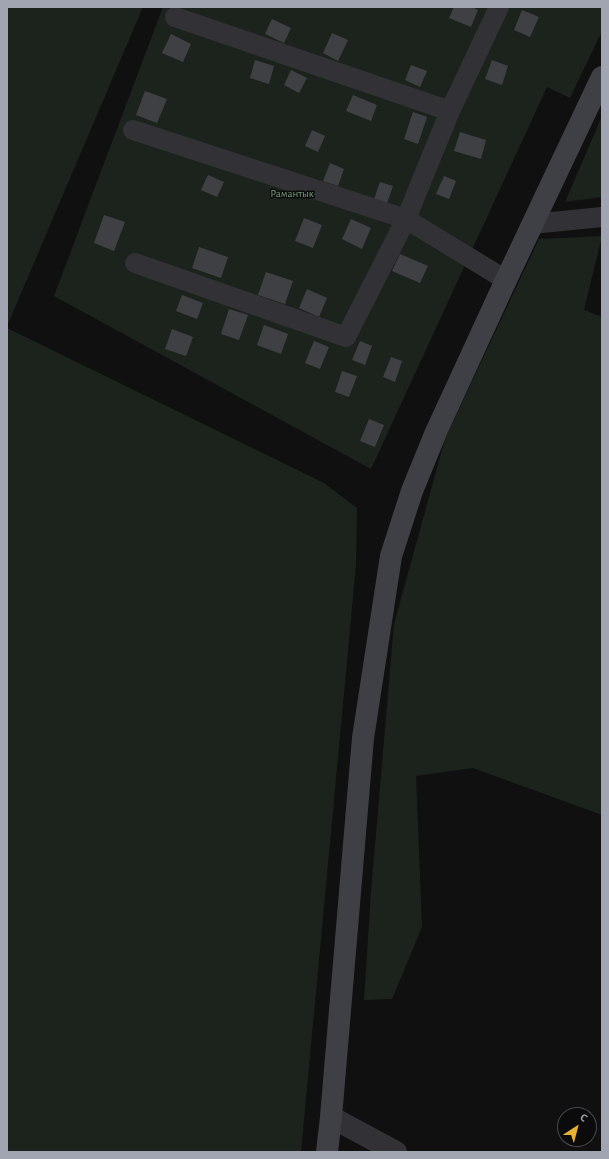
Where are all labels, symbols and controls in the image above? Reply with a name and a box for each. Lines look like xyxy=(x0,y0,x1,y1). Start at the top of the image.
park label: Рамантык xyxy=(270,187,314,201)
north arrow xyxy=(557,1107,597,1147)
text: С xyxy=(578,1111,589,1124)

